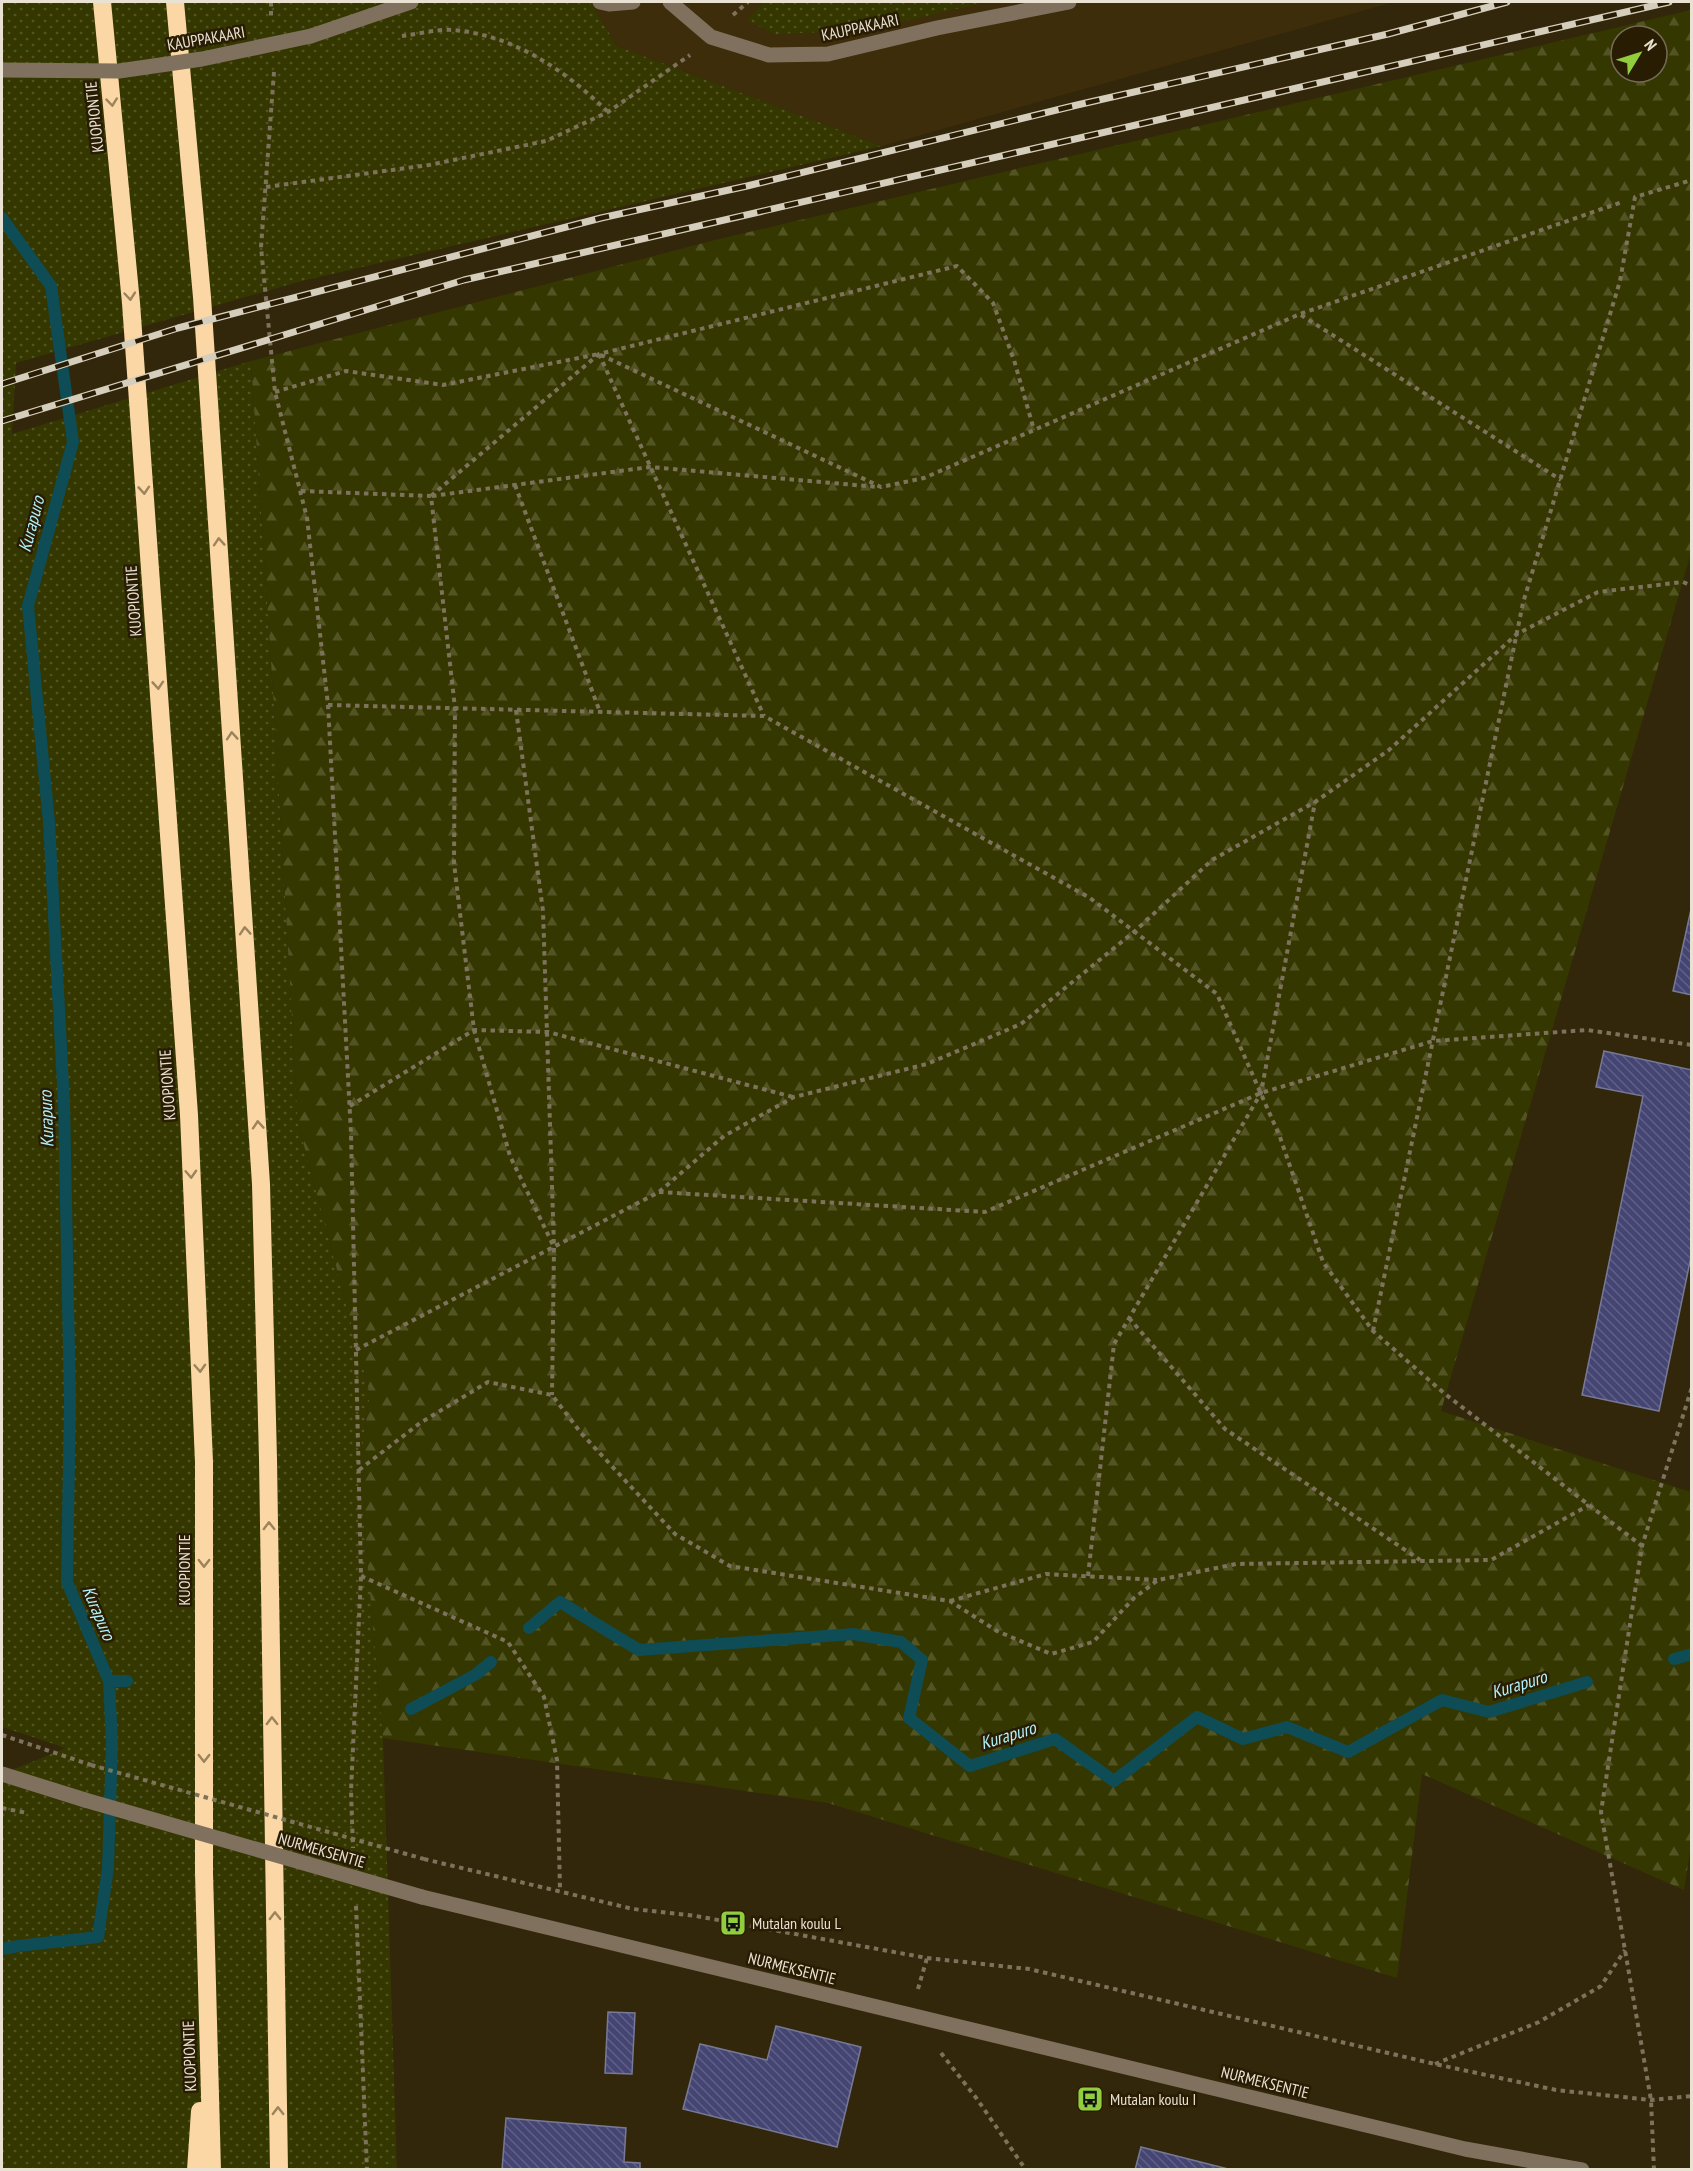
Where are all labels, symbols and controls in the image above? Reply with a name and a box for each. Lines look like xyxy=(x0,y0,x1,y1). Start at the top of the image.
street label: KAUPPAKAARI xyxy=(819,9,901,45)
street label: KAUPPAKAARI xyxy=(166,21,246,55)
north arrow xyxy=(1609,24,1669,84)
text: N xyxy=(1640,35,1661,54)
street label: KUOPIONTIE xyxy=(80,80,108,153)
one-way arrow xyxy=(105,97,118,106)
one-way arrow xyxy=(123,291,136,300)
one-way arrow xyxy=(138,486,151,495)
water label: Kurapuro xyxy=(13,492,50,554)
one-way arrow xyxy=(212,537,225,546)
street label: KUOPIONTIE xyxy=(121,565,145,637)
one-way arrow xyxy=(151,680,164,689)
one-way arrow xyxy=(225,732,238,741)
one-way arrow xyxy=(238,926,251,935)
street label: KUOPIONTIE xyxy=(155,1049,179,1121)
water label: Kurapuro xyxy=(33,1089,58,1148)
one-way arrow xyxy=(251,1121,264,1130)
one-way arrow xyxy=(185,1169,198,1178)
one-way arrow xyxy=(193,1364,206,1373)
one-way arrow xyxy=(263,1522,276,1531)
street label: KUOPIONTIE xyxy=(174,1534,194,1606)
one-way arrow xyxy=(198,1559,210,1568)
water label: Kurapuro xyxy=(77,1582,121,1645)
water label: Kurapuro xyxy=(1488,1664,1551,1703)
water label: Kurapuro xyxy=(977,1715,1040,1754)
one-way arrow xyxy=(266,1717,278,1726)
one-way arrow xyxy=(198,1754,210,1763)
street label: NURMEKSENTIE xyxy=(276,1828,368,1872)
bus stop icon: Mutalan koulu L xyxy=(718,1908,748,1938)
one-way arrow xyxy=(269,1912,281,1921)
place label: Mutalan koulu L xyxy=(752,1913,841,1933)
street label: NURMEKSENTIE xyxy=(746,1947,838,1989)
street label: KUOPIONTIE xyxy=(178,2020,200,2092)
street label: NURMEKSENTIE xyxy=(1219,2061,1311,2103)
bus stop icon: Mutalan koulu I xyxy=(1075,2084,1105,2114)
place label: Mutalan koulu I xyxy=(1110,2089,1196,2109)
one-way arrow xyxy=(272,2107,284,2116)

